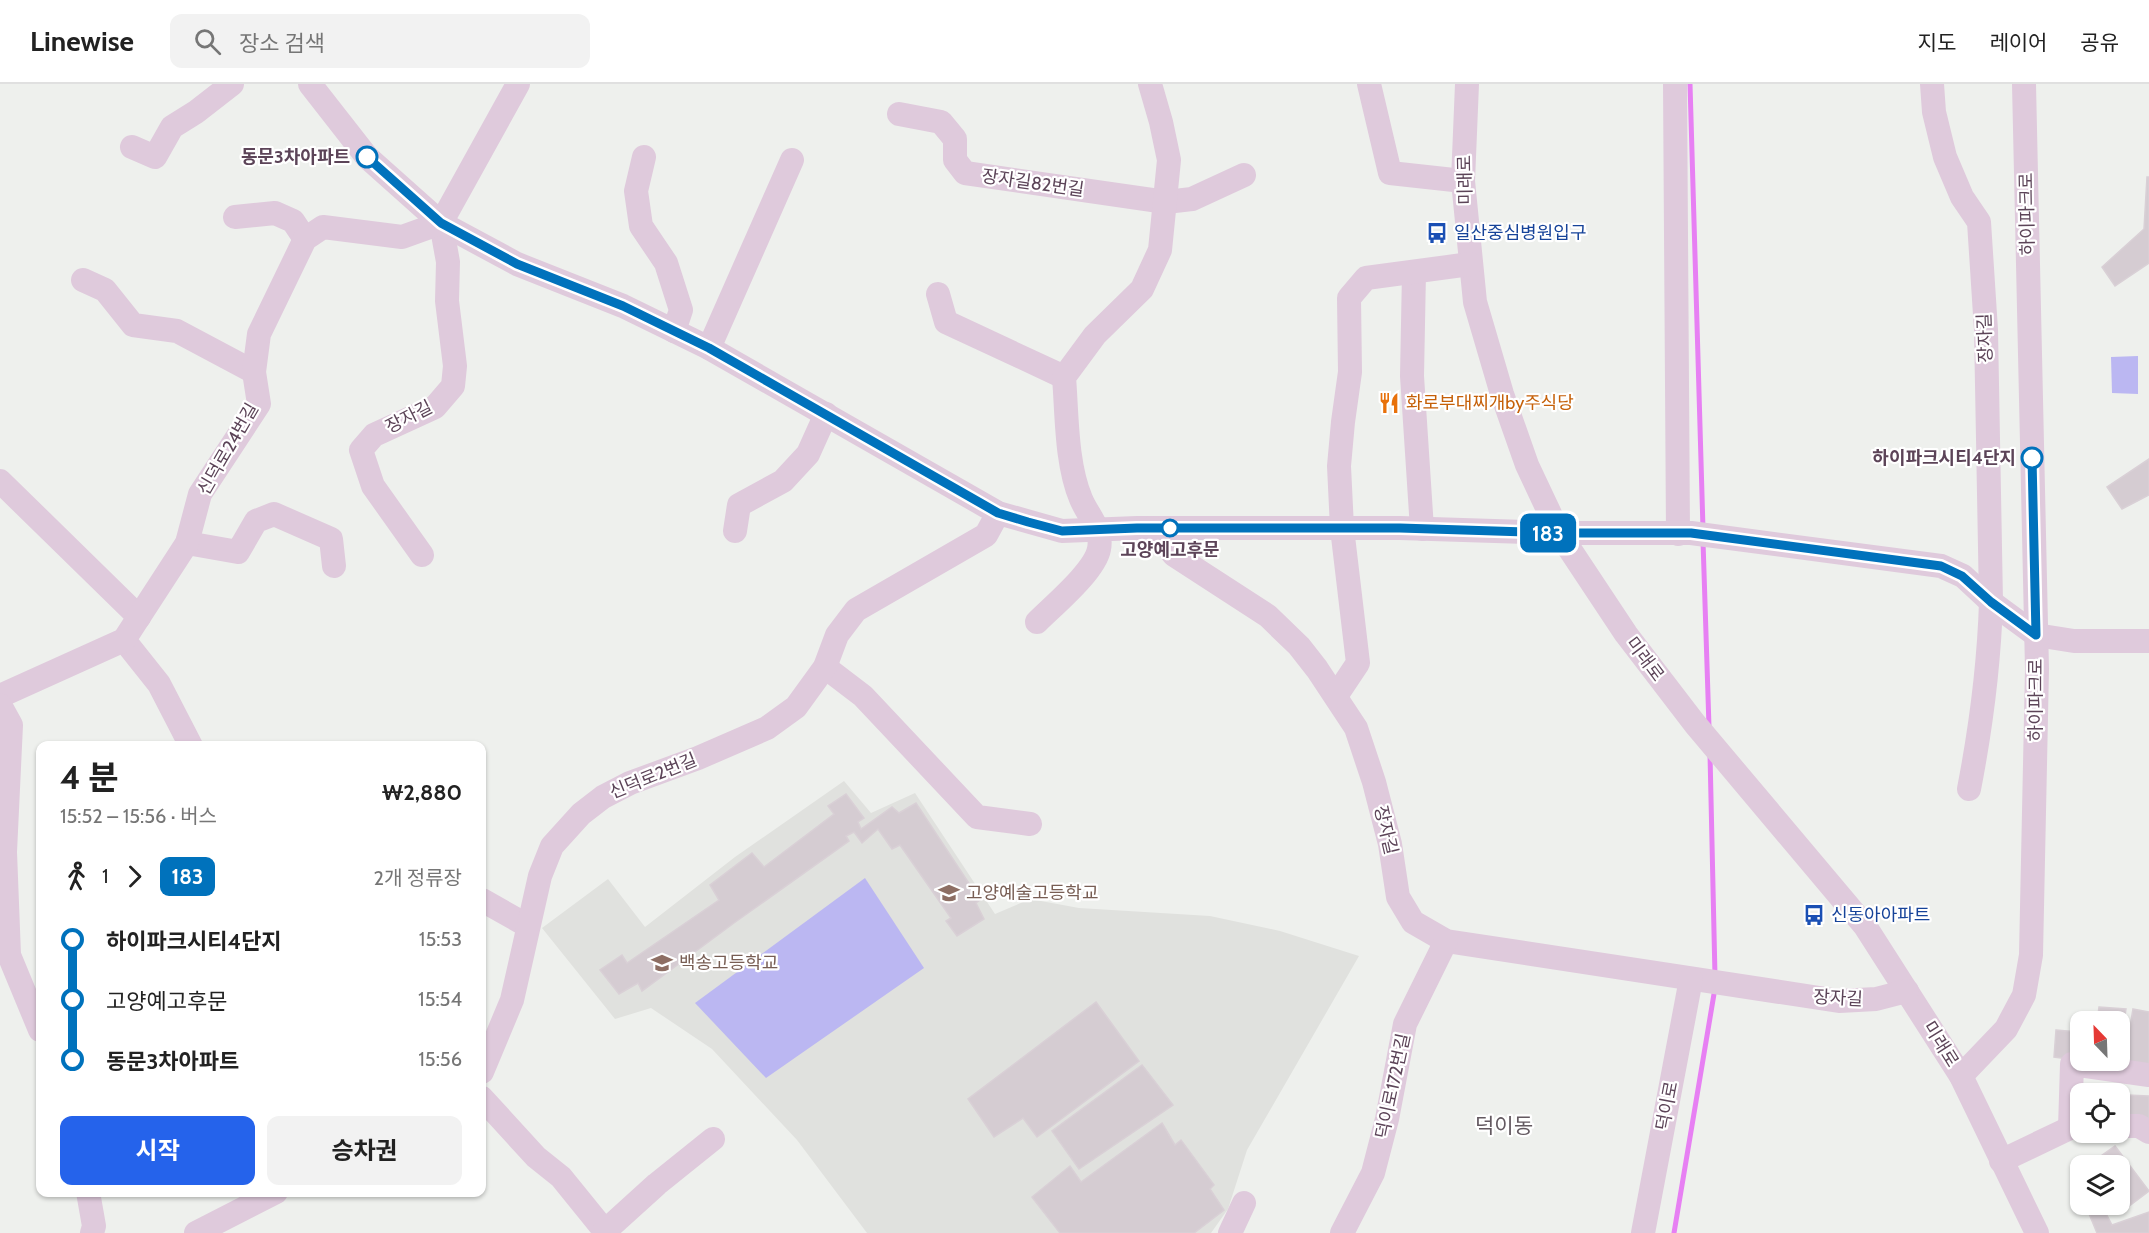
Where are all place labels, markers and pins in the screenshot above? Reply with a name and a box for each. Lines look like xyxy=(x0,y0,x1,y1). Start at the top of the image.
place label: 동문3차아파트 xyxy=(241,146,350,168)
marker: 동문3차아파트 xyxy=(356,146,378,168)
bus stop icon: 일산중심병원입구 xyxy=(1425,221,1449,245)
place label: 일산중심병원입구 xyxy=(1454,222,1586,244)
restaurant icon: 화로부대찌개by주식당 xyxy=(1377,391,1401,415)
place label: 화로부대찌개by주식당 xyxy=(1406,392,1574,414)
place label: 하이파크시티4단지 xyxy=(1872,447,2016,469)
marker: 하이파크시티4단지 xyxy=(2021,447,2043,469)
marker: 고양예고후문 xyxy=(1161,519,1179,537)
place label: 고양예고후문 xyxy=(1120,539,1220,561)
school or university icon: 고양예술고등학교 xyxy=(937,881,961,905)
place label: 고양예술고등학교 xyxy=(966,882,1098,904)
bus stop icon: 신동아아파트 xyxy=(1802,903,1826,927)
place label: 신동아아파트 xyxy=(1831,904,1930,926)
school or university icon: 백송고등학교 xyxy=(650,951,674,975)
place label: 백송고등학교 xyxy=(679,952,778,974)

